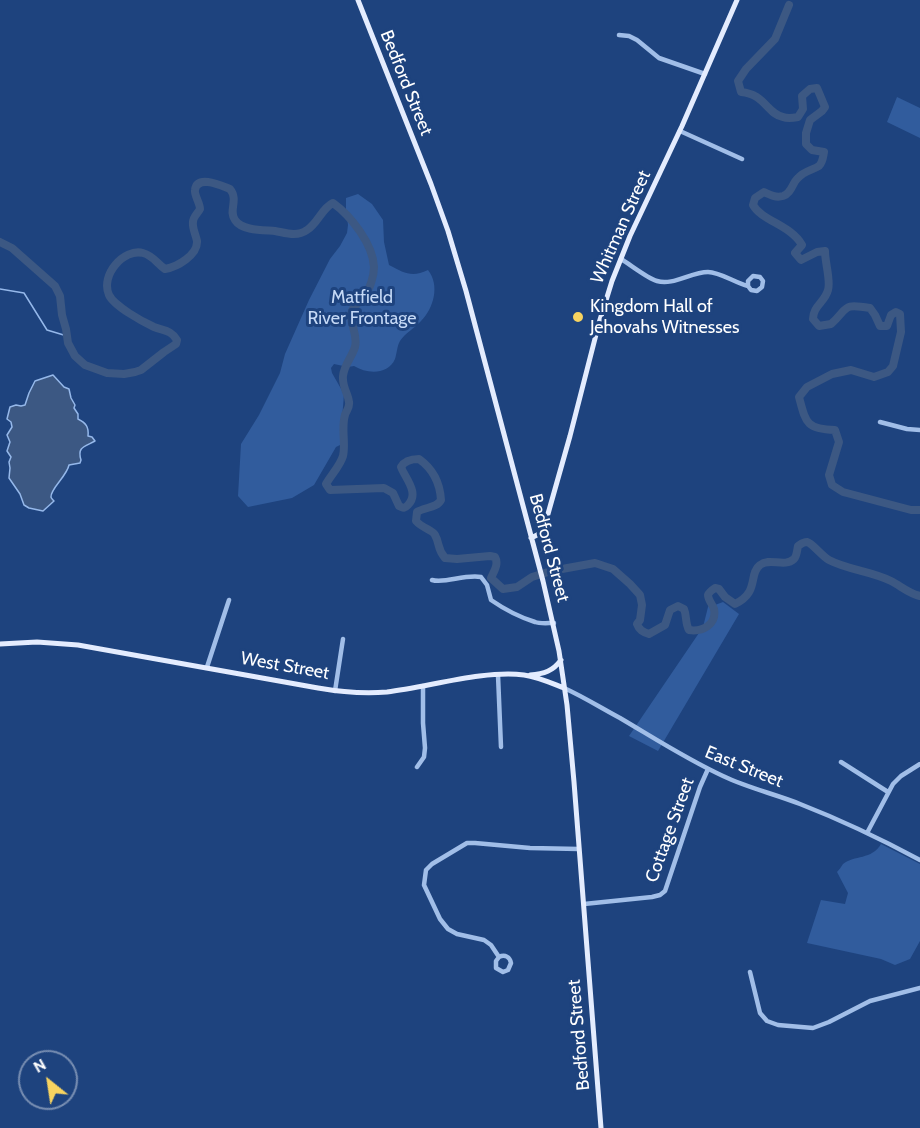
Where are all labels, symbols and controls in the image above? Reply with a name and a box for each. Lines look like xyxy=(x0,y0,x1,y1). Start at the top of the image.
street label: Bedford Street xyxy=(375,27,437,139)
street label: Whitman Street xyxy=(586,167,656,287)
park label: Matfield River Frontage xyxy=(308,287,416,330)
place label: Kingdom Hall of Jehovahs Witnesses xyxy=(590,296,739,338)
marker: Kingdom Hall of Jehovahs Witnesses xyxy=(571,310,585,324)
street label: Bedford Street xyxy=(524,491,574,605)
street label: West Street xyxy=(239,648,331,684)
street label: East Street xyxy=(702,742,786,792)
street label: Cottage Street xyxy=(641,775,699,885)
street label: Bedford Street xyxy=(563,979,595,1091)
north arrow xyxy=(18,1050,78,1110)
text: N xyxy=(30,1055,49,1077)

